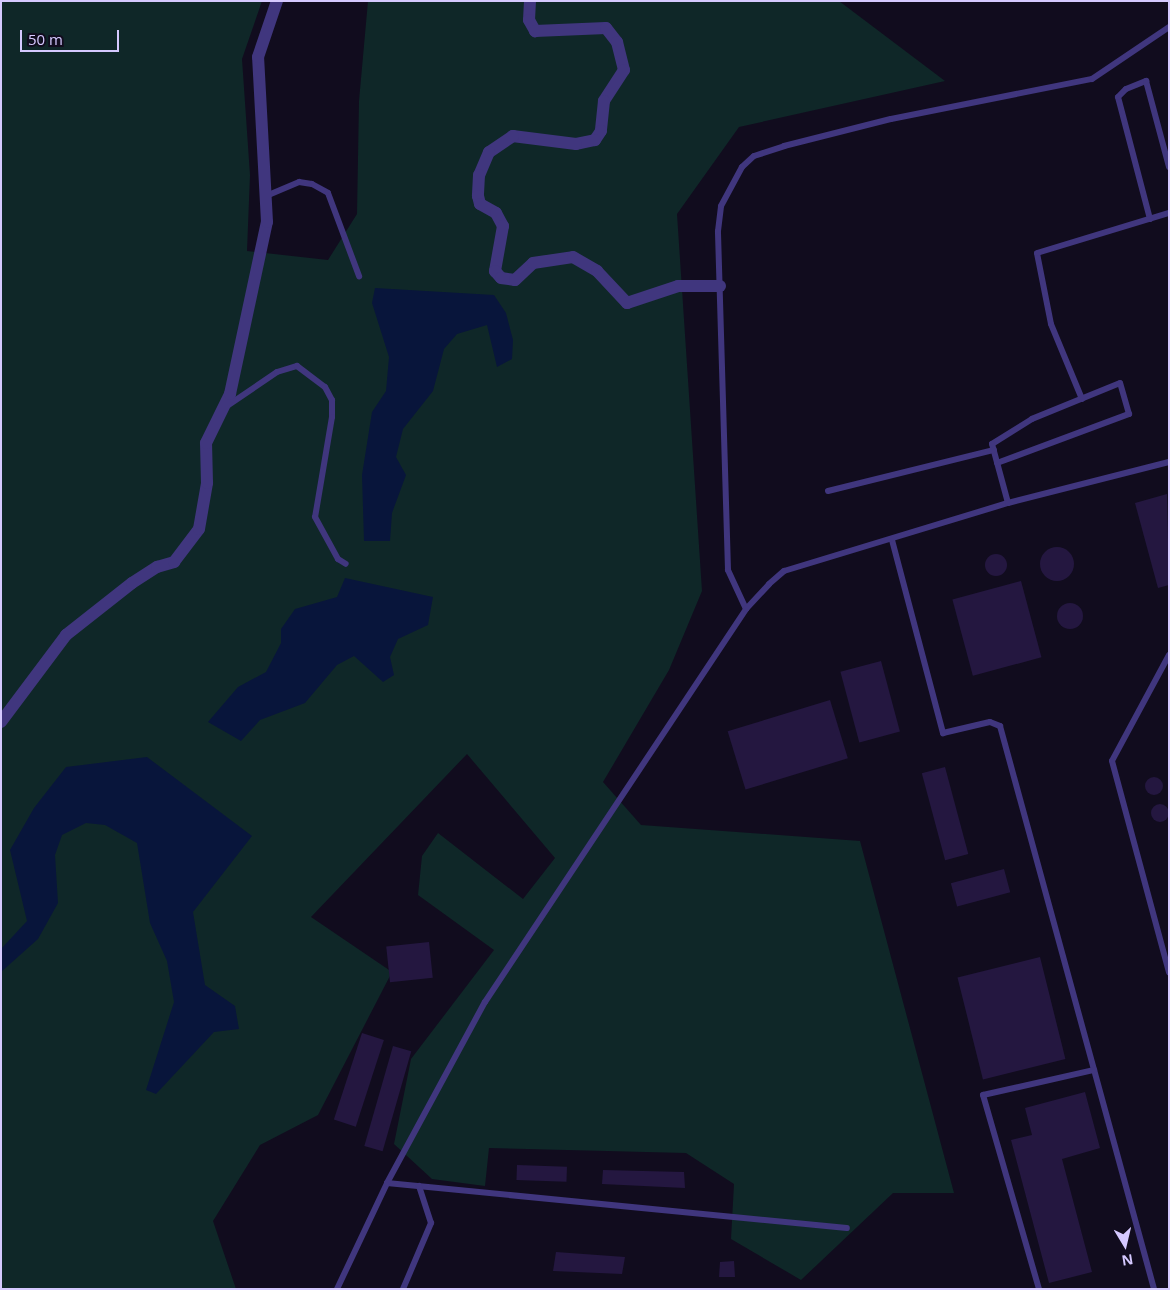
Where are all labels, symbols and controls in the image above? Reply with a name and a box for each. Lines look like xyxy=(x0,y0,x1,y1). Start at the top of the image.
scale bar xyxy=(22,20,121,52)
text: 50 m xyxy=(28,29,63,49)
north arrow xyxy=(1100,1220,1150,1270)
text: N xyxy=(1120,1250,1135,1271)

